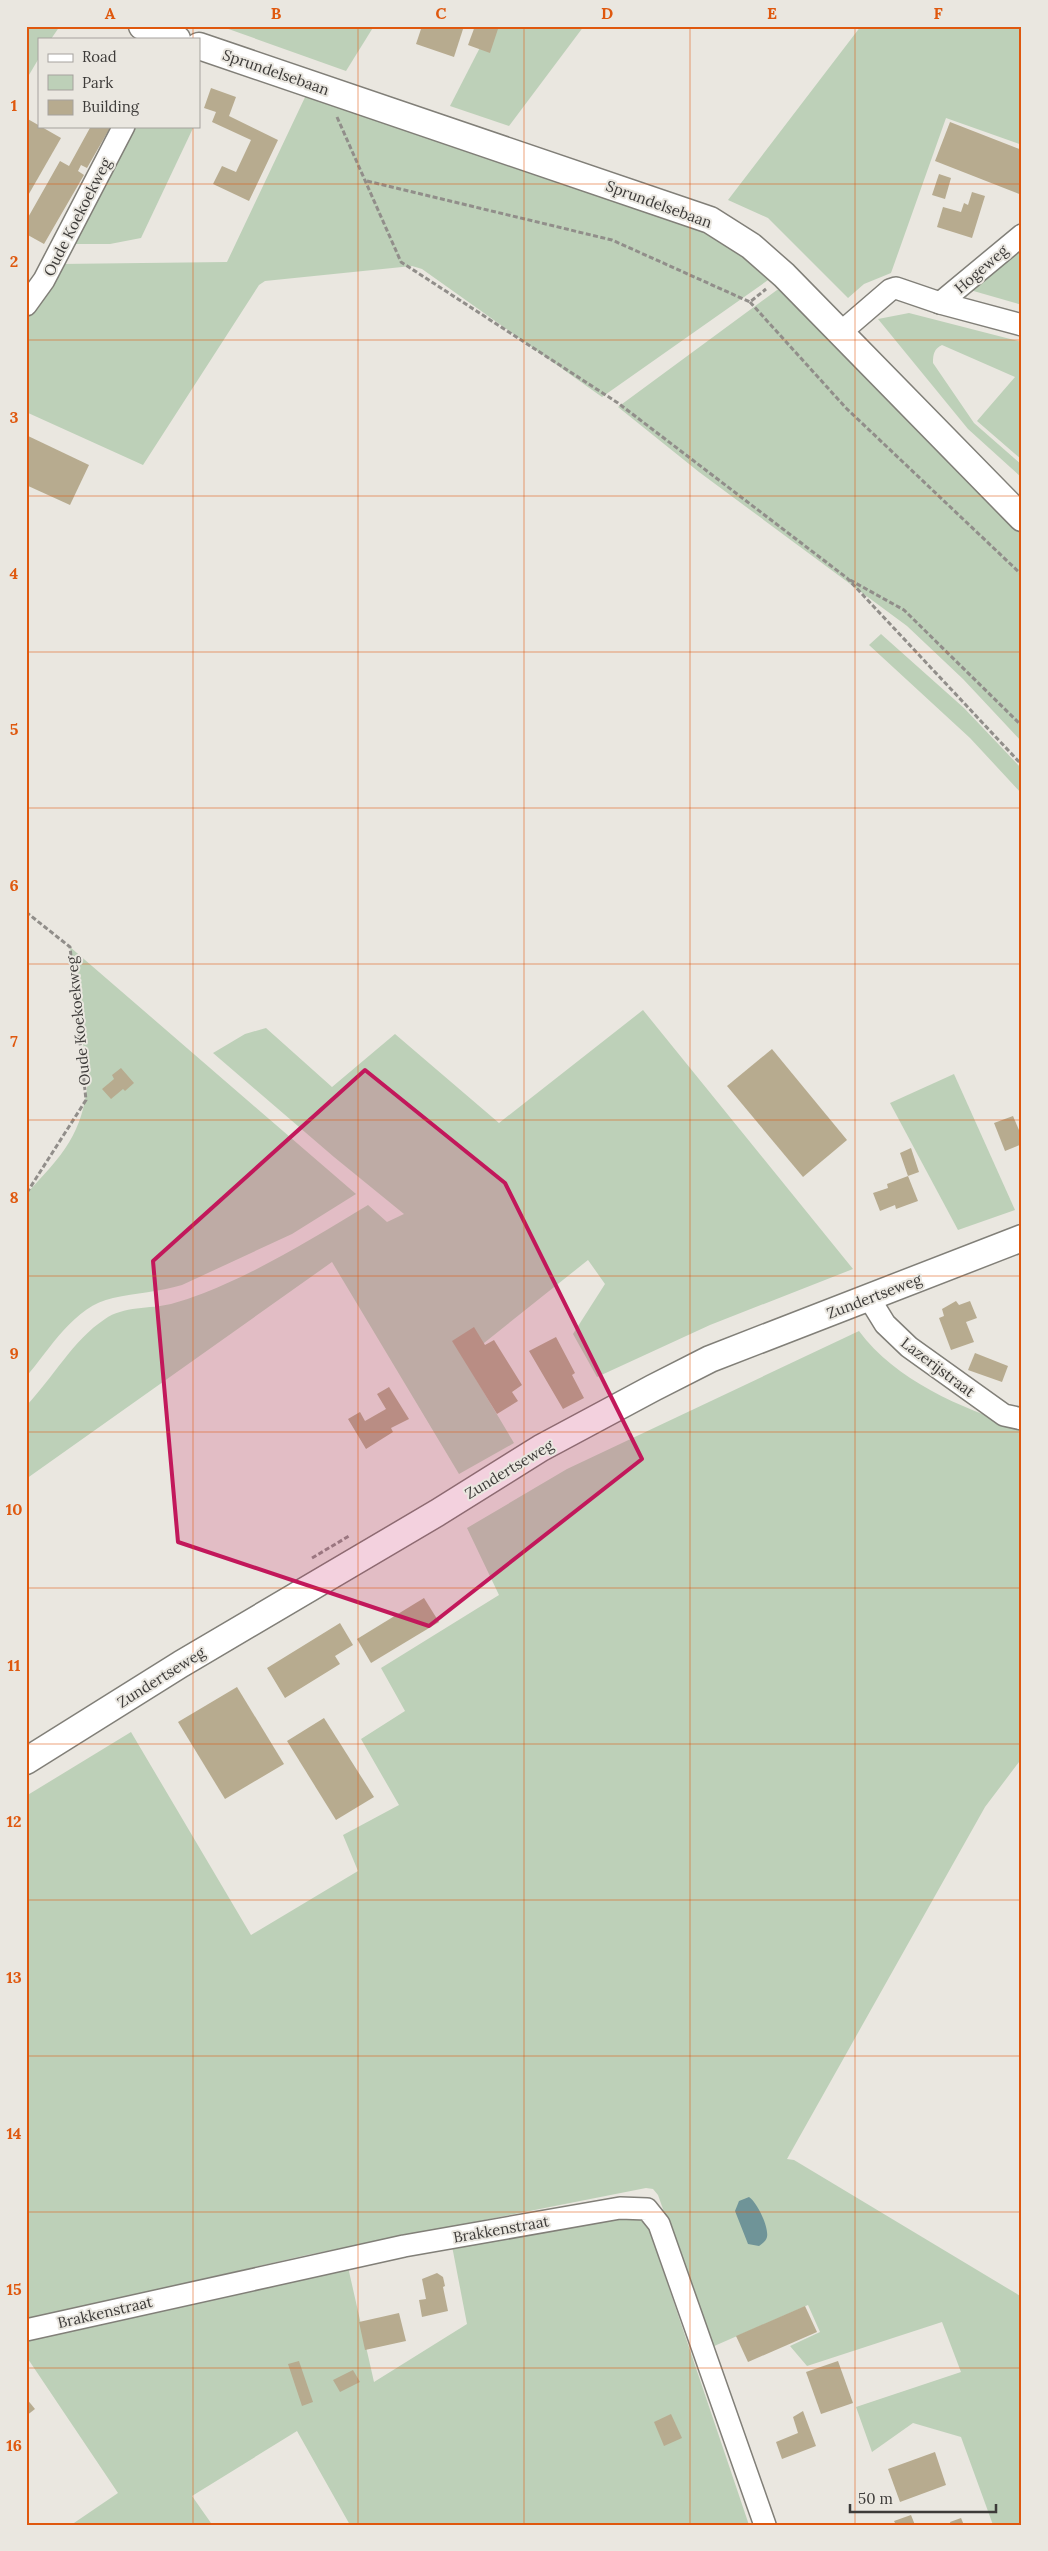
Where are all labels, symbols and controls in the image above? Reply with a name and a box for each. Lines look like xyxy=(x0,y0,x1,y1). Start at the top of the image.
text: A xyxy=(105,3,116,23)
text: B xyxy=(271,3,282,23)
text: C xyxy=(435,3,447,23)
text: D xyxy=(601,3,613,23)
text: E xyxy=(767,3,777,23)
text: F xyxy=(933,3,943,23)
legend xyxy=(38,38,200,128)
street label: Sprundelsebaan xyxy=(220,45,332,99)
text: Road xyxy=(82,47,117,66)
text: Park xyxy=(82,73,113,92)
text: 1 xyxy=(11,95,17,115)
text: Building xyxy=(82,97,140,116)
street label: Oude Koekoekweg xyxy=(39,154,115,279)
street label: Sprundelsebaan xyxy=(603,176,715,232)
street label: Hogeweg xyxy=(950,240,1012,297)
text: 2 xyxy=(10,251,18,271)
text: 3 xyxy=(10,407,19,427)
text: 4 xyxy=(10,563,19,583)
text: 5 xyxy=(10,719,19,739)
text: 6 xyxy=(9,875,19,895)
street label: Oude Koekoekweg xyxy=(62,955,94,1087)
text: 7 xyxy=(10,1031,18,1051)
text: 8 xyxy=(9,1187,19,1207)
street label: Zundertseweg xyxy=(824,1269,925,1323)
street label: Lazerijstraat xyxy=(897,1333,979,1401)
text: 9 xyxy=(9,1343,19,1363)
street label: Zundertseweg xyxy=(461,1435,557,1503)
text: 10 xyxy=(6,1499,22,1519)
street label: Zundertseweg xyxy=(114,1642,209,1712)
text: 11 xyxy=(8,1655,21,1675)
text: 12 xyxy=(6,1811,22,1831)
text: 13 xyxy=(6,1967,22,1987)
text: 14 xyxy=(6,2123,22,2143)
street label: Brakkenstraat xyxy=(452,2211,551,2247)
text: 15 xyxy=(6,2279,22,2299)
street label: Brakkenstraat xyxy=(56,2292,155,2332)
text: 16 xyxy=(6,2435,22,2455)
scale bar xyxy=(850,2481,997,2513)
text: 50 m xyxy=(858,2489,893,2508)

